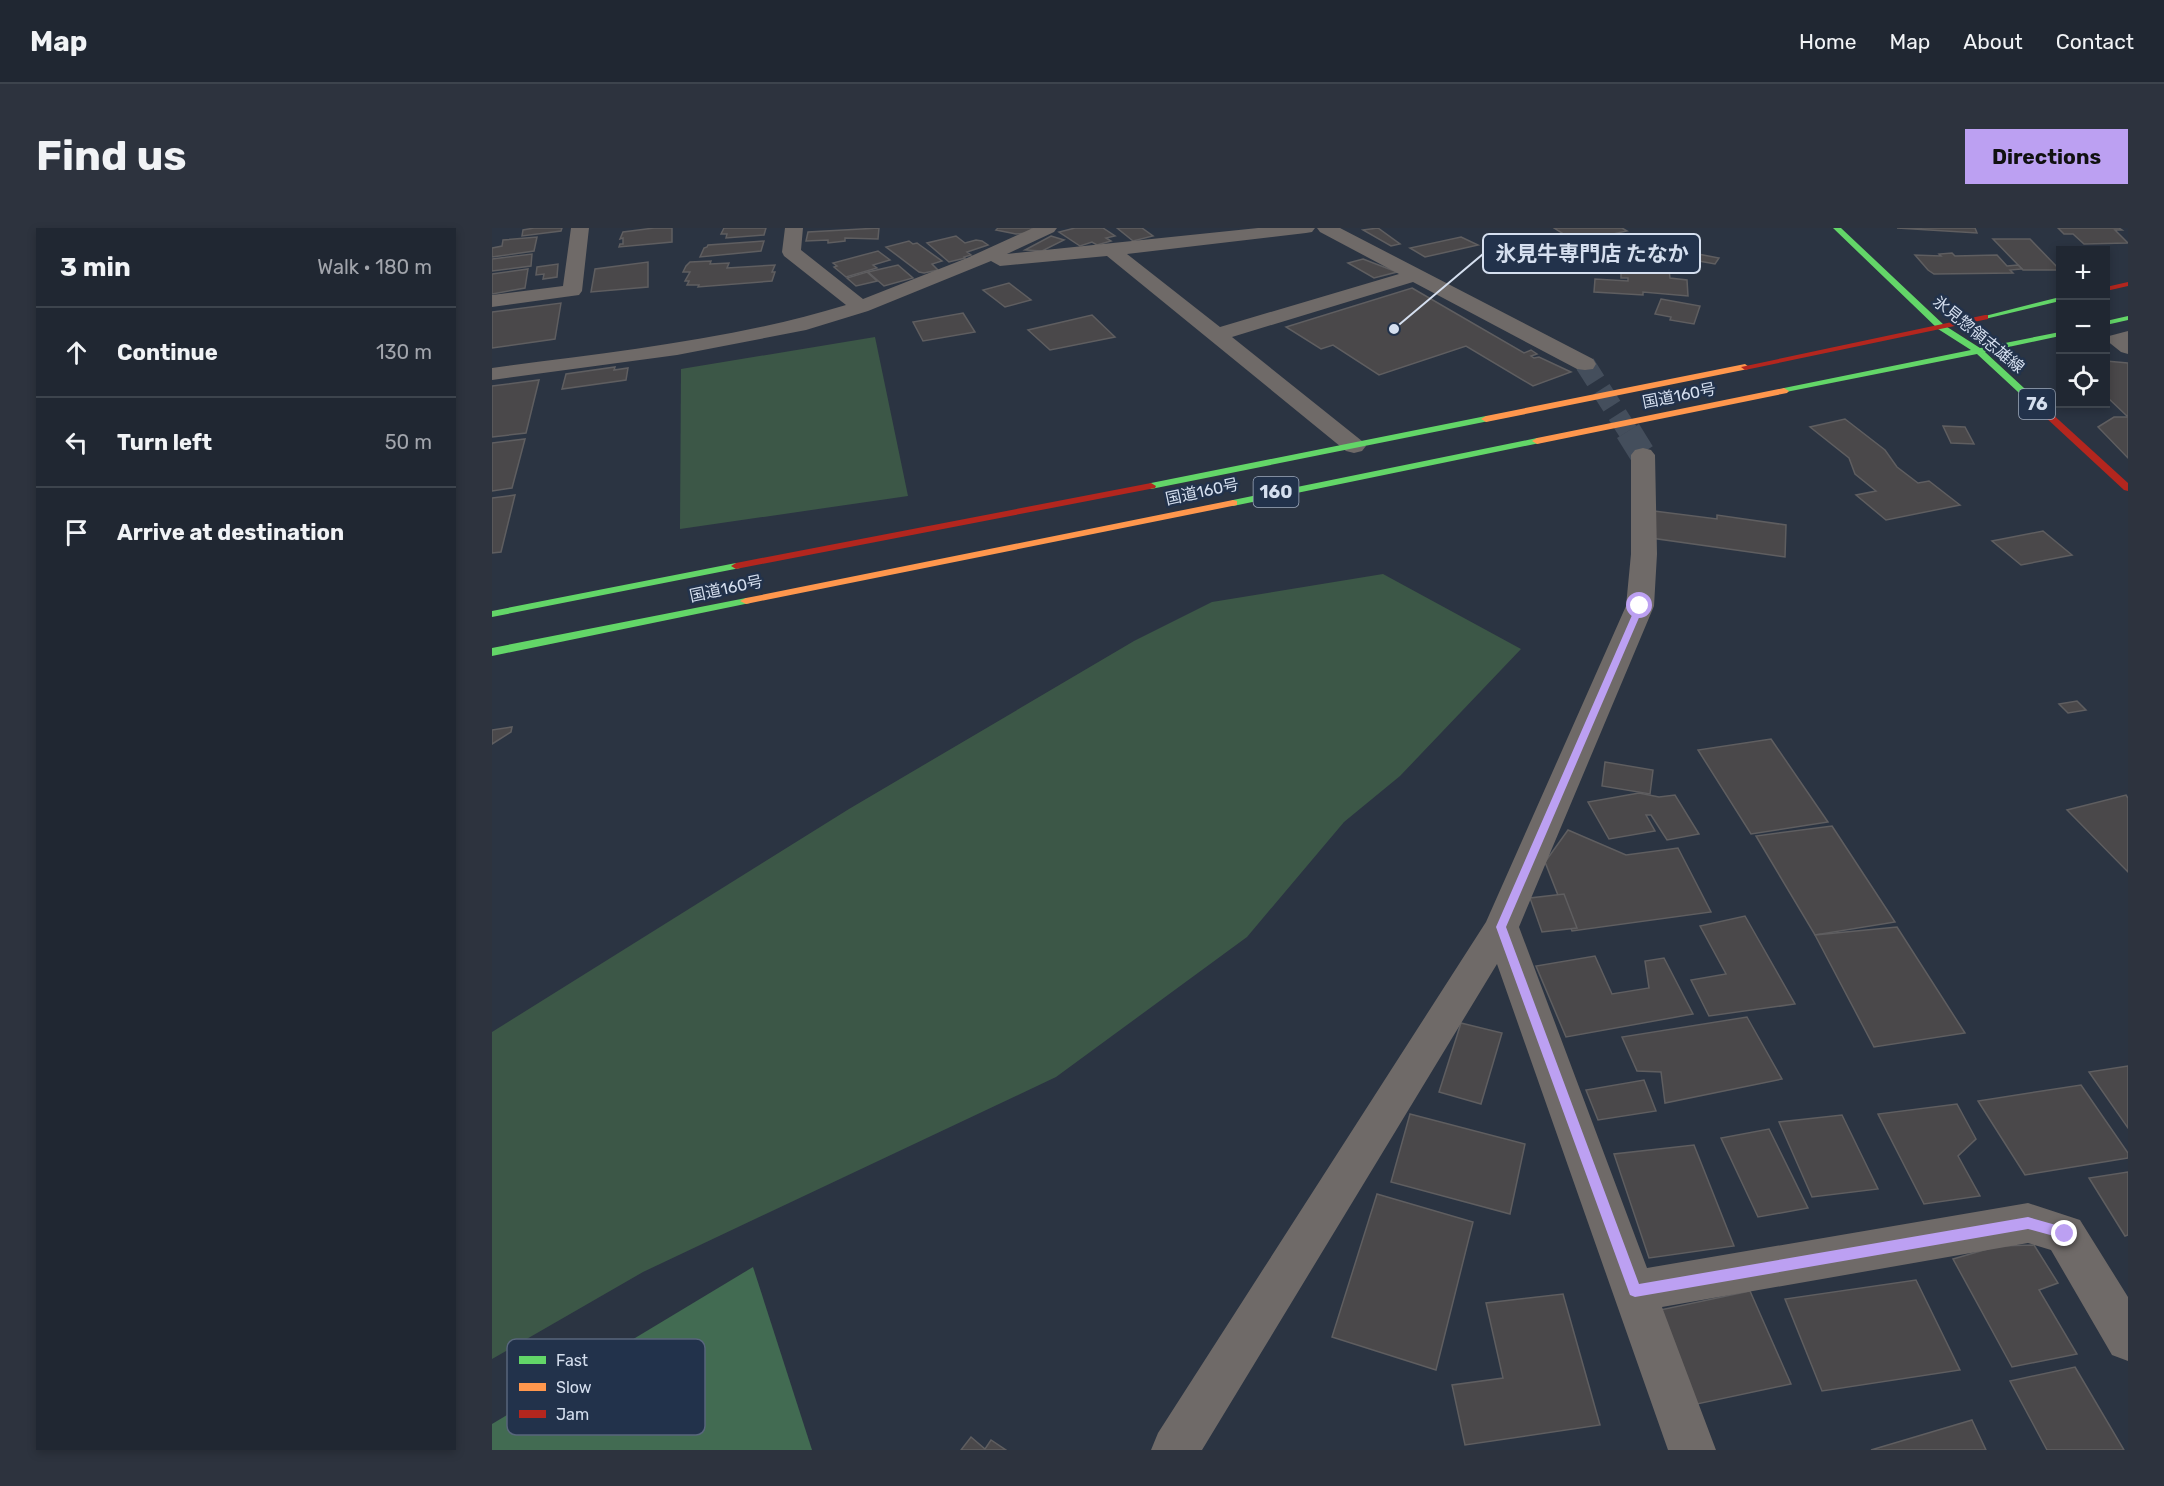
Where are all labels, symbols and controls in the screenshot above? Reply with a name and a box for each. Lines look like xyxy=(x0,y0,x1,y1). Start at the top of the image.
text: Map xyxy=(30,25,87,58)
text: Home xyxy=(1799,29,1856,54)
text: Map xyxy=(1889,29,1930,54)
text: About xyxy=(1963,29,2023,54)
text: Contact xyxy=(2056,29,2134,54)
button: Directions xyxy=(1965,129,2128,184)
text: Find us xyxy=(36,131,187,181)
callout: 氷見牛専門店 たなか xyxy=(1483,234,1700,273)
text: 氷見牛専門店 たなか xyxy=(1495,241,1689,266)
map controls xyxy=(2056,246,2110,408)
button: + xyxy=(2056,246,2110,300)
text: 3 min xyxy=(60,252,131,283)
text: Walk · 180 m xyxy=(317,255,432,279)
street label: 氷見惣領志雄線 xyxy=(1929,292,2028,377)
button: − xyxy=(2056,300,2110,354)
icon: ahead xyxy=(60,336,93,369)
text: Continue xyxy=(117,339,218,366)
text: 130 m xyxy=(376,340,432,364)
button: locate xyxy=(2056,354,2110,408)
street label: 国道160号 xyxy=(1641,379,1718,412)
road number: 76 xyxy=(2019,389,2055,419)
icon: left xyxy=(60,426,93,459)
text: Turn left xyxy=(117,429,212,456)
text: 50 m xyxy=(385,430,432,454)
street label: 国道160号 xyxy=(1164,474,1241,509)
road number: 160 xyxy=(1254,477,1298,507)
icon: arrive xyxy=(60,516,93,549)
text: Arrive at destination xyxy=(117,519,344,546)
street label: 国道160号 xyxy=(688,571,765,606)
route start xyxy=(1626,592,1652,618)
route end xyxy=(2051,1220,2077,1246)
legend xyxy=(507,1339,705,1435)
text: Fast xyxy=(556,1351,588,1370)
text: Slow xyxy=(556,1378,592,1397)
text: Jam xyxy=(556,1405,589,1424)

